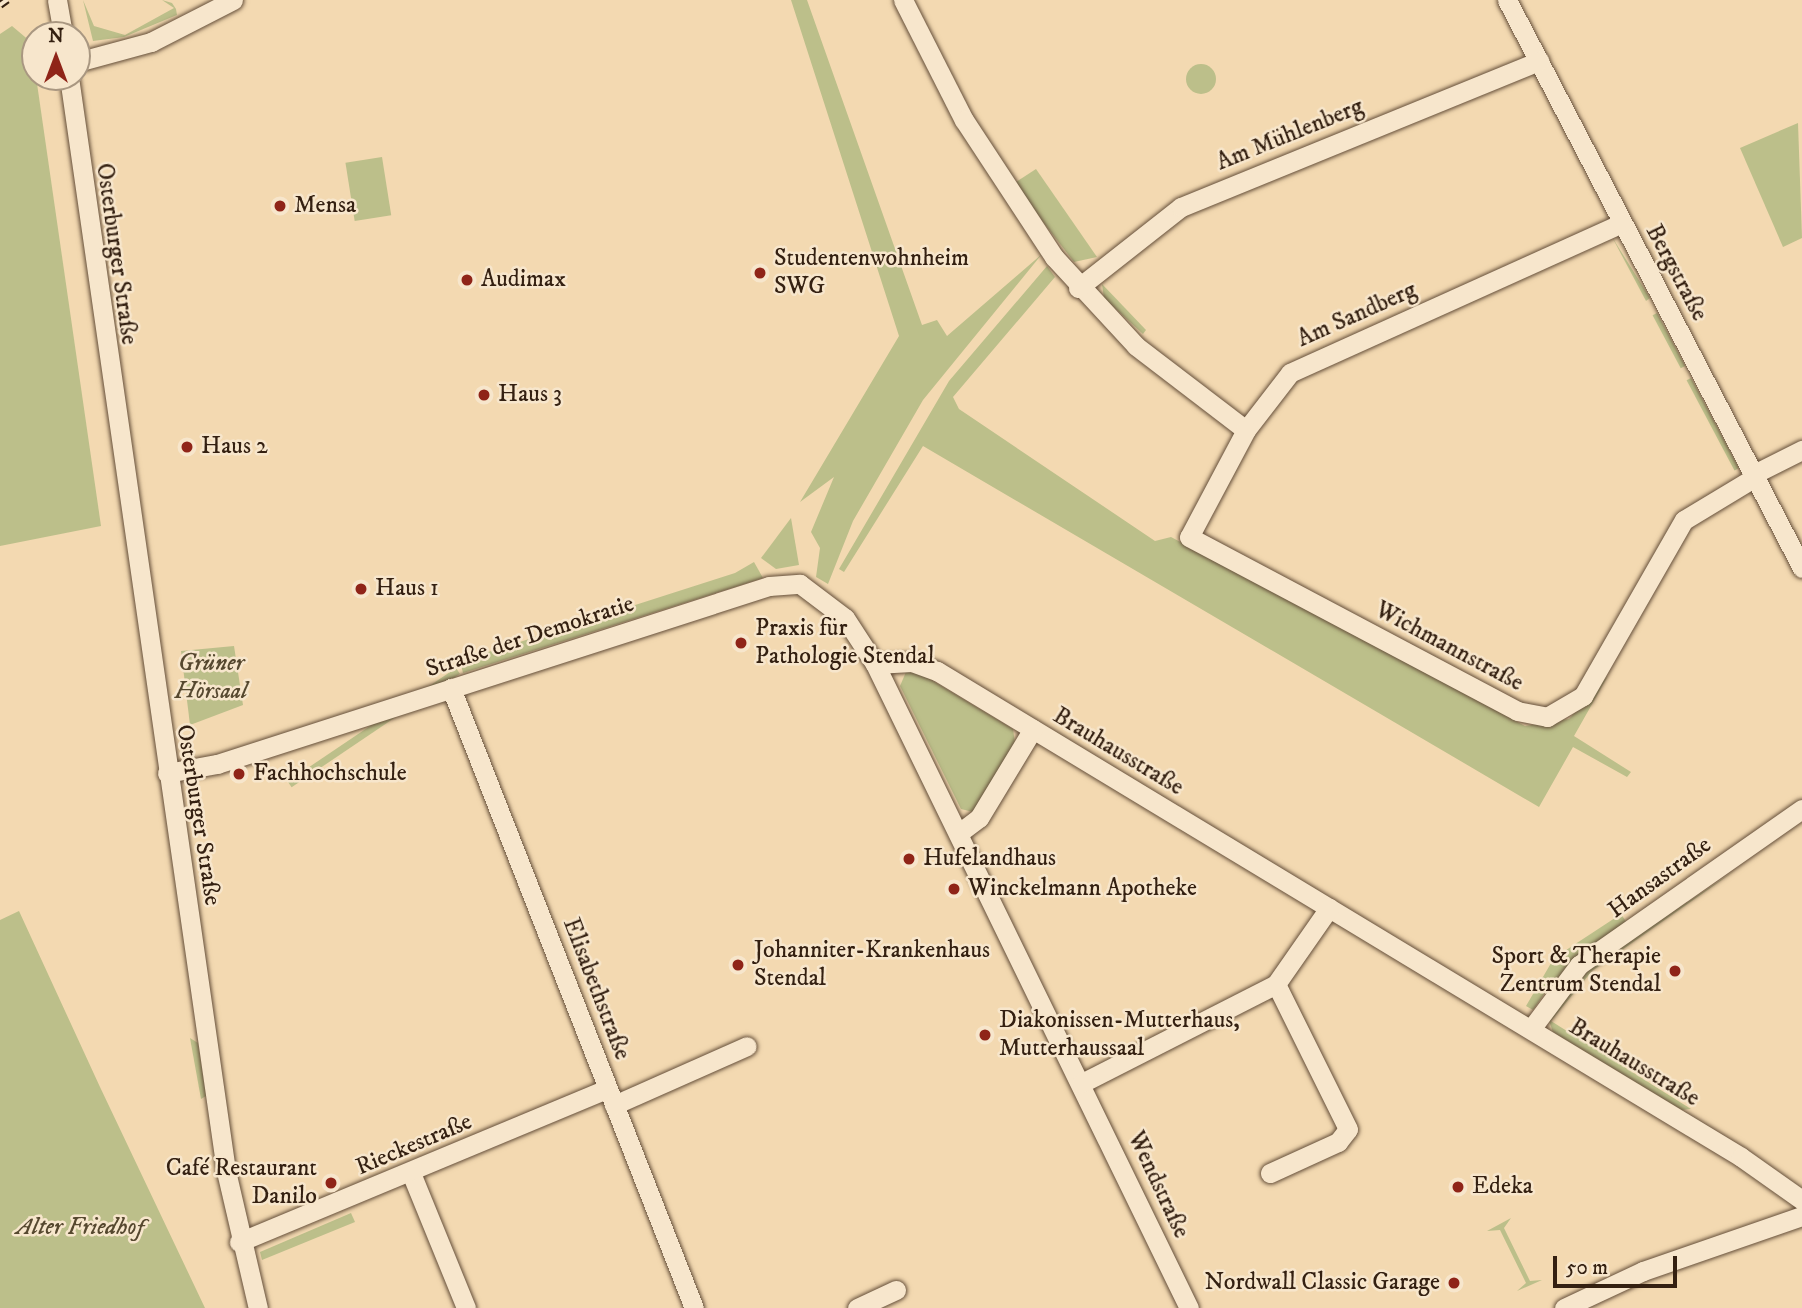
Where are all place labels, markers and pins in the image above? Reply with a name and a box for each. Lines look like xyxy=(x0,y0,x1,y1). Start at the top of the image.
place label: Mensa xyxy=(294,192,356,220)
marker: Mensa xyxy=(272,198,288,214)
place label: Studentenwohnheim SWG xyxy=(774,245,969,301)
marker: Studentenwohnheim SWG xyxy=(752,265,768,281)
place label: Audimax xyxy=(481,266,566,294)
marker: Audimax xyxy=(459,272,475,288)
place label: Haus 3 xyxy=(498,381,562,409)
marker: Haus 3 xyxy=(476,387,492,403)
place label: Haus 2 xyxy=(201,433,268,461)
marker: Haus 2 xyxy=(179,439,195,455)
place label: Haus 1 xyxy=(375,575,439,603)
marker: Haus 1 xyxy=(353,581,369,597)
place label: Praxis für Pathologie Stendal xyxy=(755,615,935,671)
marker: Praxis für Pathologie Stendal xyxy=(733,635,749,651)
place label: Fachhochschule xyxy=(253,760,407,788)
marker: Fachhochschule xyxy=(231,766,247,782)
place label: Hufelandhaus xyxy=(923,845,1056,873)
marker: Hufelandhaus xyxy=(901,851,917,867)
place label: Winckelmann Apotheke xyxy=(968,875,1197,903)
marker: Winckelmann Apotheke xyxy=(946,881,962,897)
place label: Johanniter-Krankenhaus Stendal xyxy=(754,937,990,993)
place label: Sport & Therapie Zentrum Stendal xyxy=(1491,943,1661,999)
marker: Johanniter-Krankenhaus Stendal xyxy=(728,955,748,975)
marker: Sport & Therapie Zentrum Stendal xyxy=(1667,963,1683,979)
place label: Diakonissen-Mutterhaus, Mutterhaussaal xyxy=(999,1007,1240,1063)
marker: Diakonissen-Mutterhaus, Mutterhaussaal xyxy=(977,1027,993,1043)
place label: Café Restaurant Danilo xyxy=(166,1155,317,1211)
place label: Edeka xyxy=(1472,1173,1533,1201)
marker: Café Restaurant Danilo xyxy=(323,1175,339,1191)
marker: Edeka xyxy=(1450,1179,1466,1195)
place label: Nordwall Classic Garage xyxy=(1205,1269,1440,1297)
marker: Nordwall Classic Garage xyxy=(1446,1275,1462,1291)

